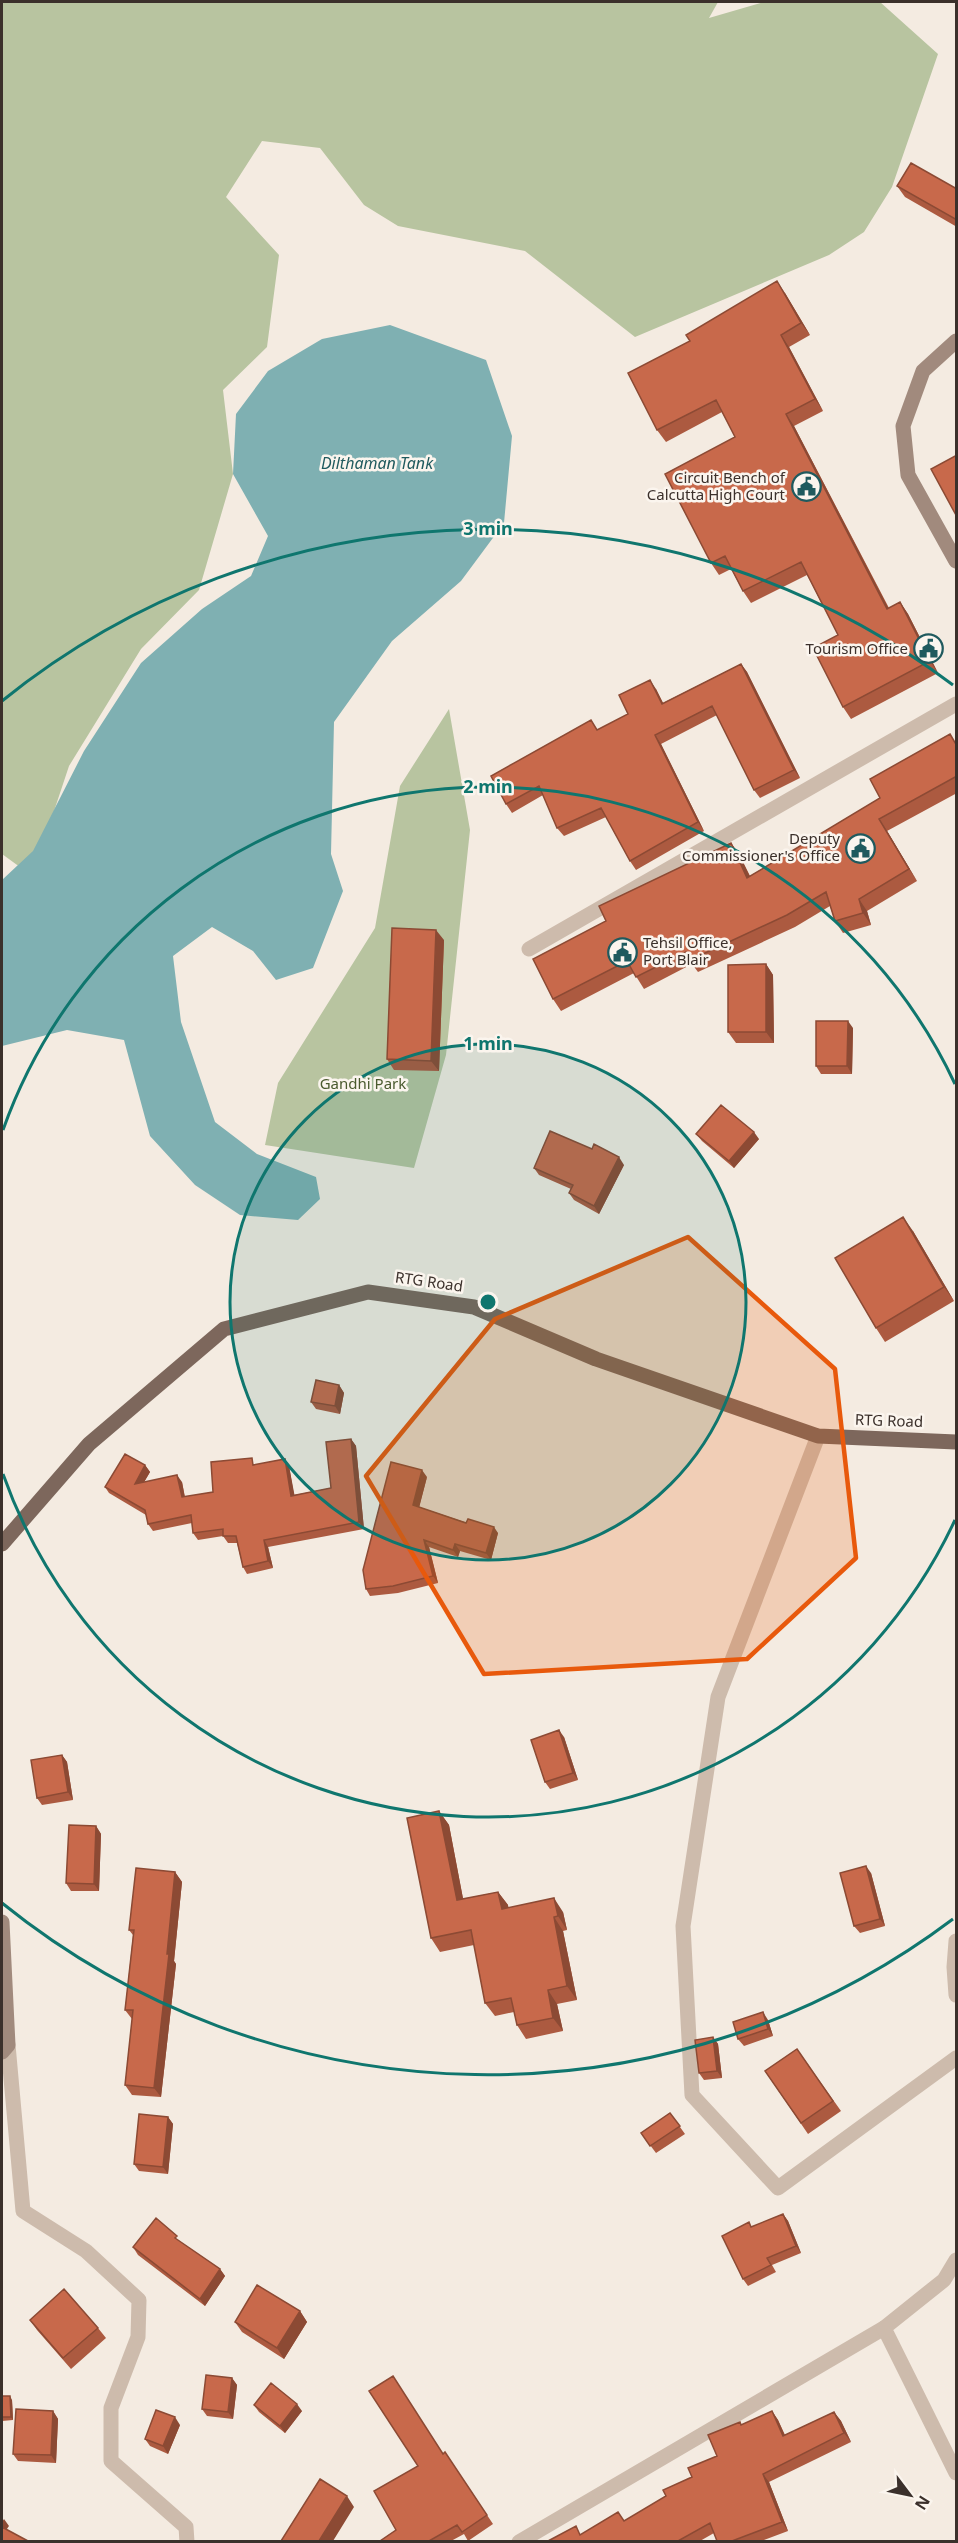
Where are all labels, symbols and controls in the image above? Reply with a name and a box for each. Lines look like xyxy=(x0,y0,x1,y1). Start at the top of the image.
water label: Dilthaman Tank xyxy=(321,452,434,474)
place label: Circuit Bench of Calcutta High Court xyxy=(647,467,786,504)
public building icon: Circuit Bench of Calcutta High Court xyxy=(790,471,822,503)
text: 3 min xyxy=(463,516,513,540)
public building icon: Tourism Office xyxy=(913,633,945,665)
place label: Tourism Office xyxy=(806,638,908,658)
text: 2 min xyxy=(463,774,513,798)
place label: Deputy Commissioner's Office xyxy=(682,828,840,865)
public building icon: Deputy Commissioner's Office xyxy=(845,832,877,864)
place label: Tehsil Office, Port Blair xyxy=(643,932,732,969)
public building icon: Tehsil Office, Port Blair xyxy=(606,936,638,968)
text: 1 min xyxy=(463,1031,513,1055)
park label: Gandhi Park xyxy=(320,1073,406,1093)
street label: RTG Road xyxy=(394,1266,464,1296)
centre of rings xyxy=(478,1292,498,1312)
street label: RTG Road xyxy=(855,1409,923,1431)
north arrow xyxy=(880,2465,940,2525)
text: N xyxy=(910,2492,935,2514)

